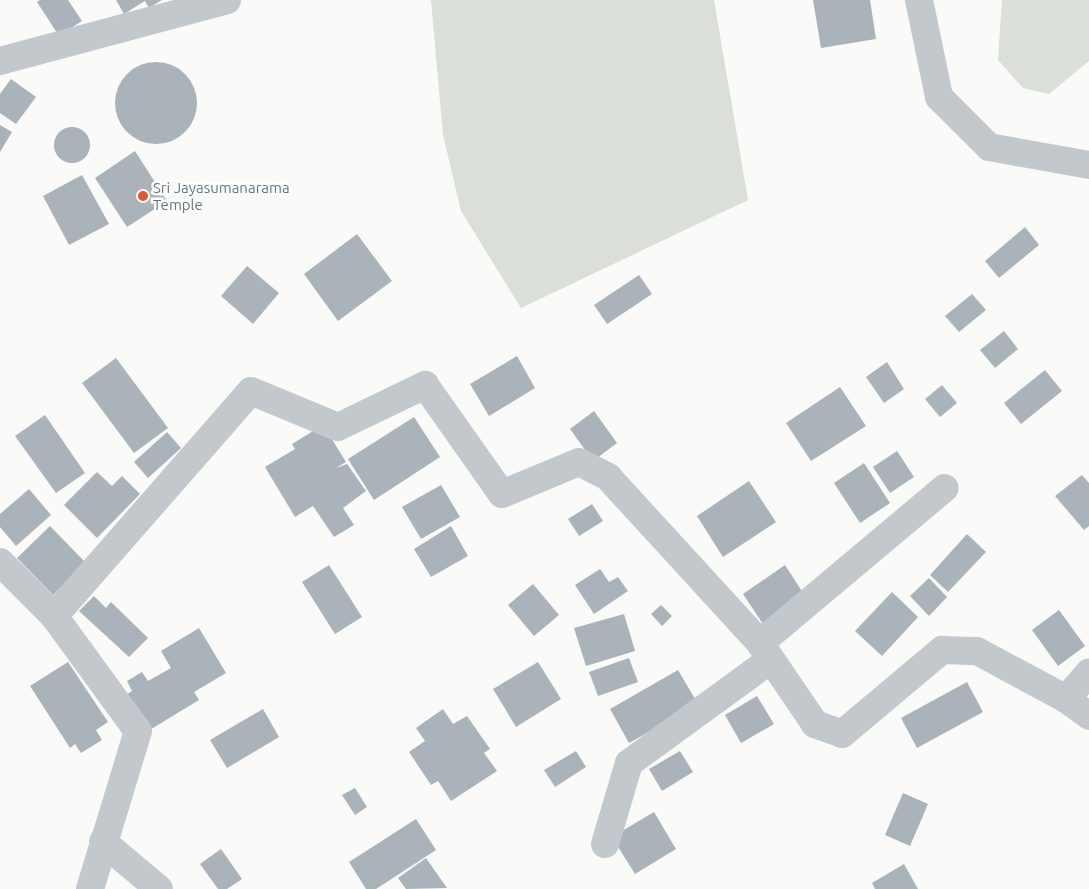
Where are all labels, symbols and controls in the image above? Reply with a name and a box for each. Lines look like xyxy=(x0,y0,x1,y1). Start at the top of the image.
place label: Sri Jayasumanarama Temple xyxy=(153,178,290,213)
marker: Sri Jayasumanarama Temple xyxy=(137,190,149,202)

